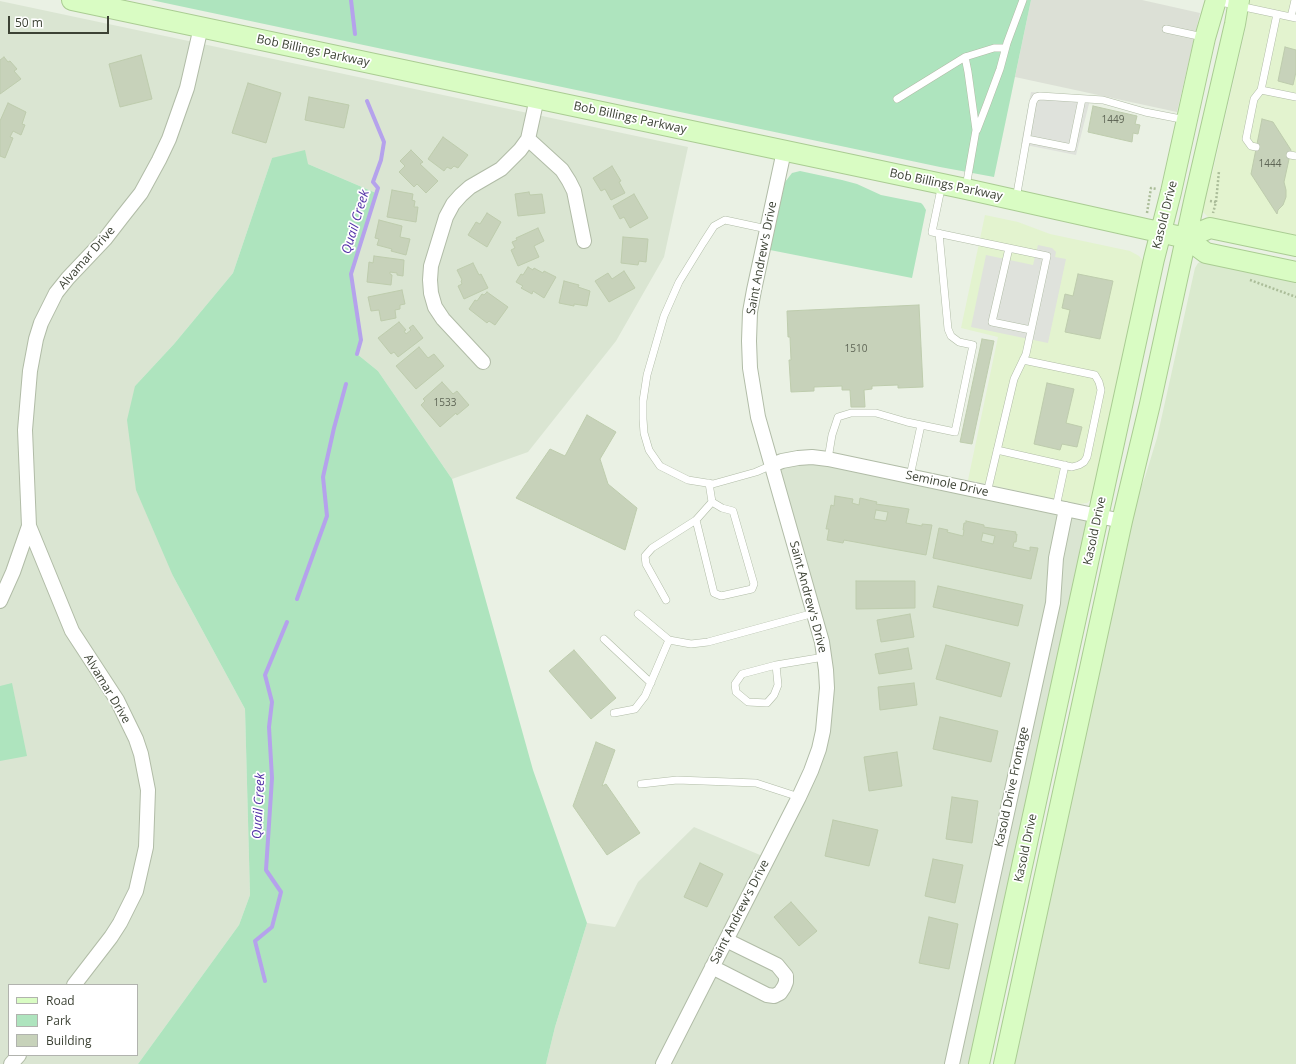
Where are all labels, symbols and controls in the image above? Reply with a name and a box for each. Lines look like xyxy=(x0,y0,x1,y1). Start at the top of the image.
scale bar xyxy=(10,8,111,34)
text: 50 m xyxy=(15,14,43,31)
street label: Bob Billings Parkway xyxy=(255,32,371,70)
street label: Bob Billings Parkway xyxy=(572,99,688,137)
house number: 1449 xyxy=(1102,114,1124,126)
house number: 1444 xyxy=(1259,158,1281,170)
street label: Bob Billings Parkway xyxy=(888,166,1004,204)
street label: Kasold Drive xyxy=(1150,179,1180,251)
water label: Quail Creek xyxy=(339,188,373,256)
street label: Saint Andrew's Drive xyxy=(744,200,780,316)
street label: Alvamar Drive xyxy=(56,224,118,292)
house number: 1510 xyxy=(845,343,867,355)
house number: 1533 xyxy=(434,397,456,409)
street label: Seminole Drive xyxy=(904,468,990,500)
street label: Kasold Drive xyxy=(1081,495,1109,567)
street label: Saint Andrew's Drive xyxy=(786,540,830,654)
street label: Alvamar Drive xyxy=(81,652,133,726)
street label: Kasold Drive Frontage xyxy=(992,725,1032,849)
water label: Quail Creek xyxy=(249,773,269,839)
street label: Kasold Drive xyxy=(1012,812,1040,884)
street label: Saint Andrew's Drive xyxy=(707,857,773,967)
legend xyxy=(8,984,138,1056)
text: Road xyxy=(46,992,75,1009)
text: Park xyxy=(46,1012,71,1029)
text: Building xyxy=(46,1032,91,1049)

